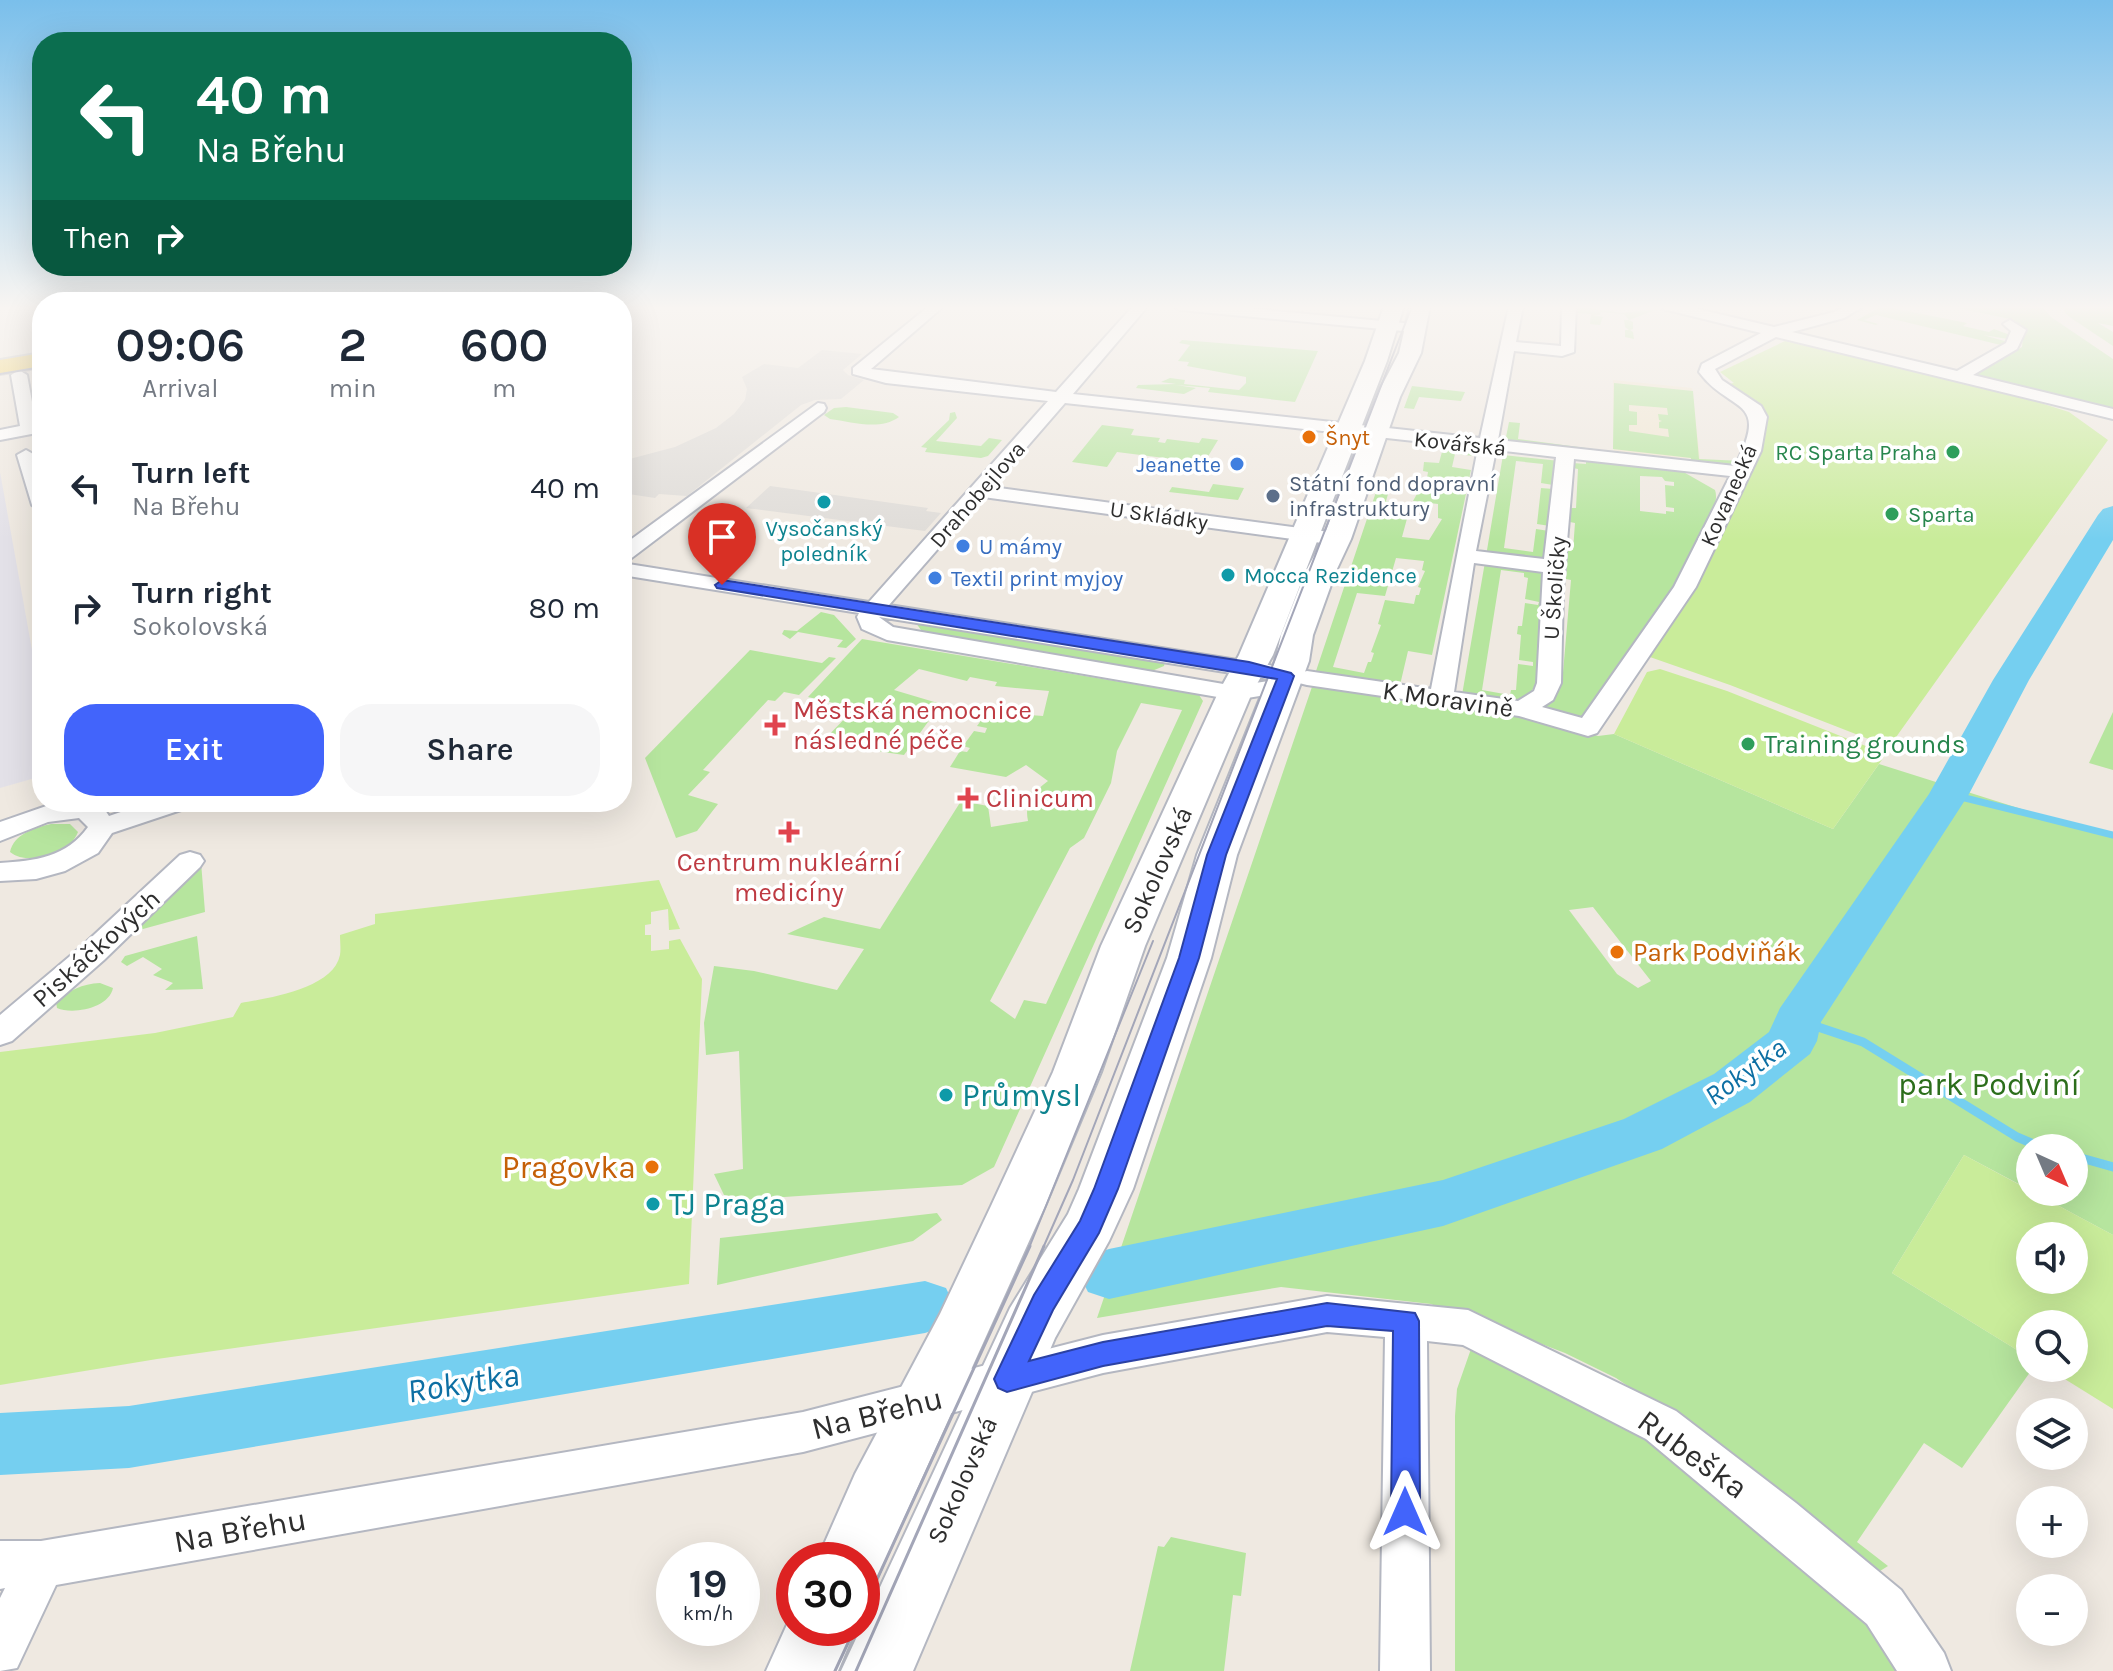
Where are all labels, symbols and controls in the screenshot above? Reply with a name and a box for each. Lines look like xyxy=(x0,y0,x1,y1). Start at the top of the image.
text: 40 m xyxy=(196,62,332,127)
icon: left xyxy=(64,64,168,168)
text: Na Břehu xyxy=(196,129,346,171)
icon: right xyxy=(147,216,191,260)
text: Then xyxy=(64,220,131,256)
text: 09:06 xyxy=(116,317,245,373)
text: 2 xyxy=(338,317,367,373)
text: 600 xyxy=(460,317,548,373)
text: Arrival xyxy=(142,373,218,404)
text: min xyxy=(329,373,377,404)
text: m xyxy=(492,373,516,404)
place label: Šnyt xyxy=(1325,424,1370,451)
street label: Kovářská xyxy=(1413,426,1507,462)
marker: Šnyt xyxy=(1300,428,1318,446)
street label: Drahobejlova xyxy=(924,436,1031,553)
street label: Kovanecká xyxy=(1695,440,1763,550)
place label: RC Sparta Praha xyxy=(1775,440,1937,466)
marker: RC Sparta Praha xyxy=(1944,443,1962,461)
place label: Jeanette xyxy=(1136,452,1221,478)
text: Turn left xyxy=(132,455,250,491)
marker: Jeanette xyxy=(1228,455,1246,473)
icon: left xyxy=(64,466,108,510)
text: 40 m xyxy=(530,470,600,506)
place label: Státní fond dopravní infrastruktury xyxy=(1289,471,1496,522)
marker: Státní fond dopravní infrastruktury xyxy=(1264,487,1282,505)
text: Na Břehu xyxy=(132,491,241,522)
marker: Vysočanský poledník xyxy=(815,493,833,511)
street label: U Skládky xyxy=(1108,496,1210,536)
place label: Sparta xyxy=(1908,502,1975,528)
pin xyxy=(688,503,756,585)
marker: Sparta xyxy=(1883,505,1901,523)
icon: arrive xyxy=(700,515,744,559)
place label: Vysočanský poledník xyxy=(765,516,883,567)
place label: U mámy xyxy=(979,534,1062,560)
street label: U Školičky xyxy=(1537,535,1572,641)
marker: U mámy xyxy=(954,537,972,555)
place label: Mocca Rezidence xyxy=(1244,563,1417,589)
place label: Textil print myjoy xyxy=(951,566,1123,592)
marker: Mocca Rezidence xyxy=(1219,566,1237,584)
marker: Textil print myjoy xyxy=(926,569,944,587)
text: Turn right xyxy=(132,575,272,611)
icon: right xyxy=(64,586,108,630)
text: 80 m xyxy=(529,590,600,626)
text: Sokolovská xyxy=(132,611,268,642)
street label: K Moravině xyxy=(1381,675,1515,724)
place label: Městská nemocnice následné péče xyxy=(793,695,1032,756)
button: Exit xyxy=(64,704,324,796)
button: Share xyxy=(340,704,600,796)
marker: Městská nemocnice následné péče xyxy=(764,714,786,736)
place label: Training grounds xyxy=(1764,729,1965,760)
marker: Training grounds xyxy=(1739,735,1757,753)
place label: Clinicum xyxy=(986,783,1094,814)
marker: Clinicum xyxy=(957,787,979,809)
street label: Sokolovská xyxy=(1116,802,1199,939)
marker: Centrum nukleární medicíny xyxy=(778,821,800,843)
place label: Centrum nukleární medicíny xyxy=(677,847,901,908)
street label: Piskáčkových xyxy=(26,883,167,1014)
place label: Park Podviňák xyxy=(1633,937,1801,968)
marker: Park Podviňák xyxy=(1608,943,1626,961)
water label: Rokytka xyxy=(1698,1031,1793,1112)
park label: park Podviní xyxy=(1898,1066,2081,1103)
place label: Průmysl xyxy=(962,1077,1081,1114)
marker: Průmysl xyxy=(937,1086,955,1104)
north arrow xyxy=(2016,1134,2088,1206)
map controls xyxy=(2016,1134,2088,1646)
place label: Pragovka xyxy=(502,1149,636,1186)
marker: Pragovka xyxy=(643,1158,661,1176)
place label: TJ Praga xyxy=(669,1186,786,1223)
marker: TJ Praga xyxy=(644,1195,662,1213)
button: sound xyxy=(2016,1222,2088,1294)
button: search xyxy=(2016,1310,2088,1382)
water label: Rokytka xyxy=(404,1354,522,1412)
street label: Na Břehu xyxy=(808,1379,946,1448)
button: layers xyxy=(2016,1398,2088,1470)
street label: Rubeška xyxy=(1631,1402,1755,1507)
street label: Sokolovská xyxy=(921,1412,1004,1549)
position arrow xyxy=(1363,1470,1447,1554)
button: + xyxy=(2016,1486,2088,1558)
street label: Na Břehu xyxy=(171,1501,309,1560)
speed limit sign: 30 xyxy=(776,1542,880,1646)
text: 19 xyxy=(689,1560,727,1607)
button: − xyxy=(2016,1574,2088,1646)
text: km/h xyxy=(683,1602,733,1625)

